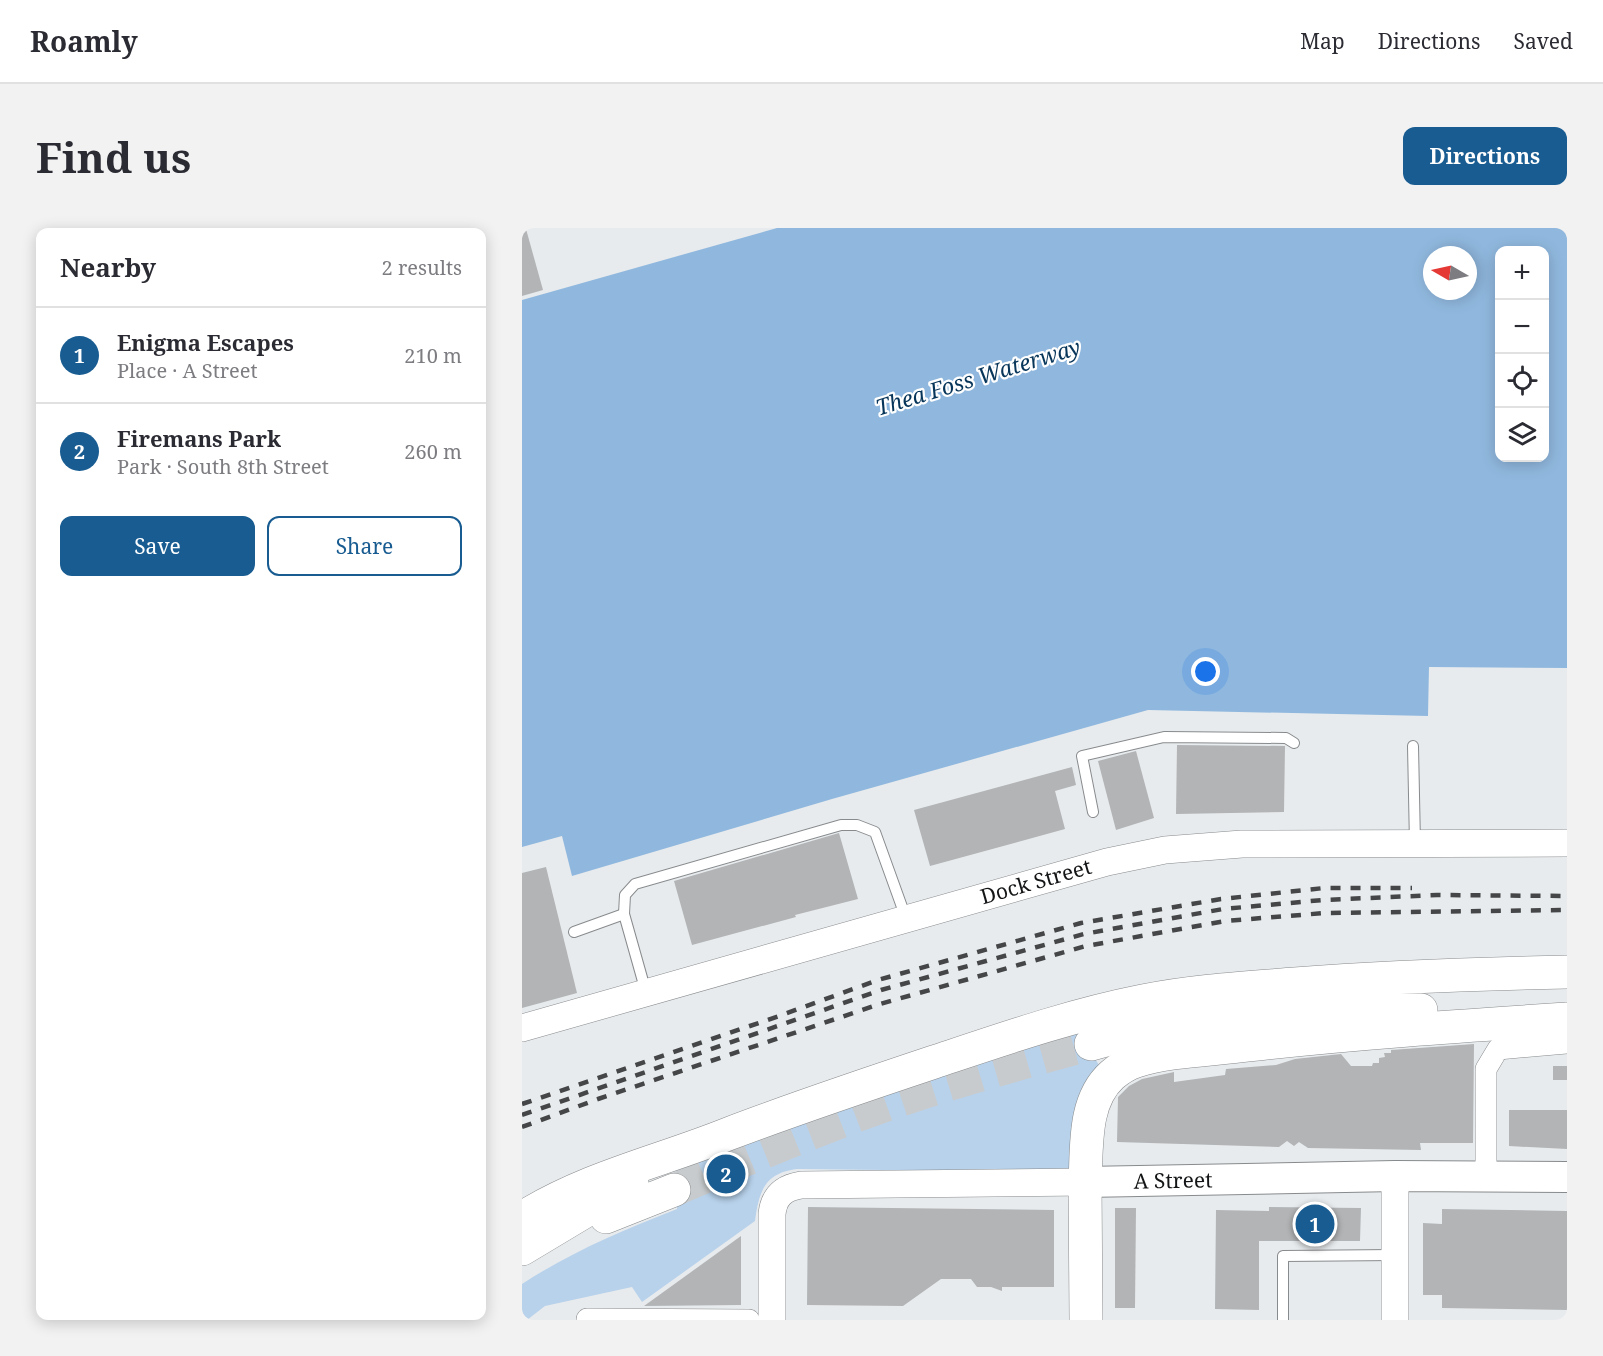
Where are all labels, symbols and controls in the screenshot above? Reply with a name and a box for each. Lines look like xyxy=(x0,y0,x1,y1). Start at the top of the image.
text: Roamly xyxy=(30,22,138,60)
text: Map xyxy=(1300,27,1345,55)
text: Directions xyxy=(1378,27,1480,55)
text: Saved xyxy=(1513,27,1573,55)
button: Directions xyxy=(1403,127,1567,185)
text: Find us xyxy=(36,128,191,185)
north arrow xyxy=(1423,246,1477,300)
map controls xyxy=(1495,246,1549,462)
button: + xyxy=(1495,246,1549,300)
text: Nearby xyxy=(60,249,156,285)
text: 2 results xyxy=(382,254,462,281)
button: − xyxy=(1495,300,1549,354)
text: Enigma Escapes xyxy=(117,327,294,357)
water label: Thea Foss Waterway xyxy=(872,331,1084,421)
text: 1 xyxy=(74,342,85,369)
text: 210 m xyxy=(404,342,462,369)
button: locate xyxy=(1495,354,1549,408)
text: Place · A Street xyxy=(117,357,258,384)
button: layers xyxy=(1495,408,1549,462)
text: Firemans Park xyxy=(117,423,281,453)
text: 2 xyxy=(74,438,85,465)
text: 260 m xyxy=(404,438,462,465)
text: Park · South 8th Street xyxy=(117,453,329,480)
button: Save xyxy=(60,516,255,576)
button: Share xyxy=(267,516,462,576)
your location xyxy=(1191,657,1220,686)
street label: Dock Street xyxy=(977,852,1094,910)
pin: 2 xyxy=(706,1152,746,1196)
street label: A Street xyxy=(1133,1165,1213,1195)
pin: 1 xyxy=(1296,1202,1334,1246)

